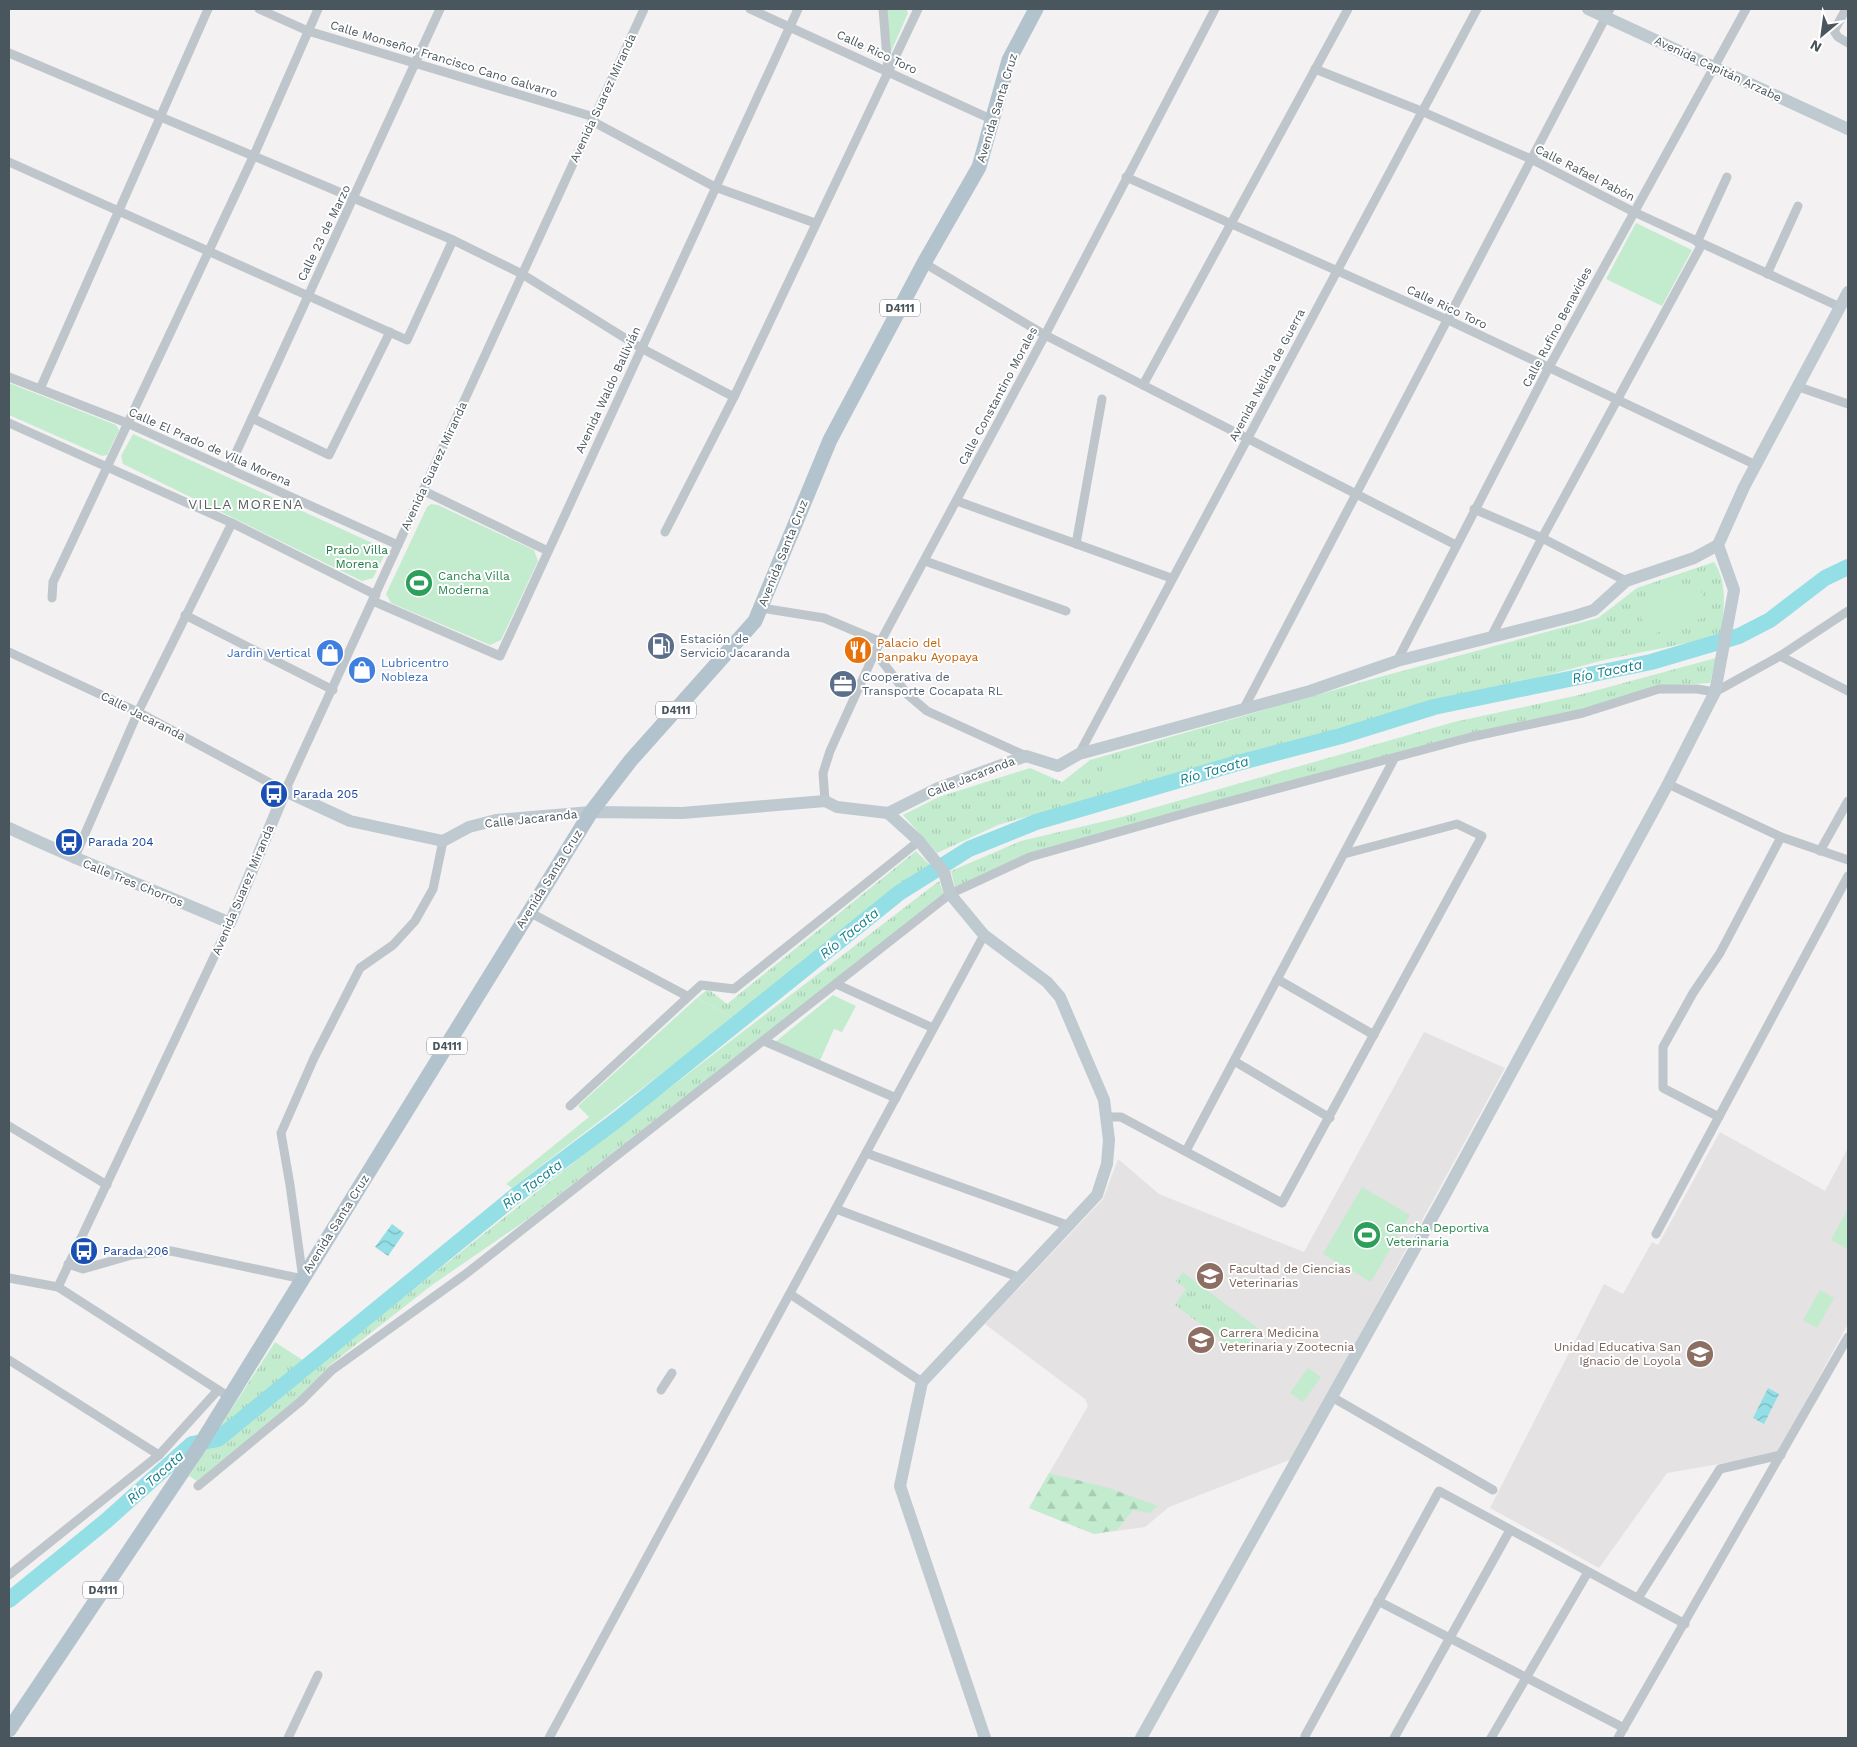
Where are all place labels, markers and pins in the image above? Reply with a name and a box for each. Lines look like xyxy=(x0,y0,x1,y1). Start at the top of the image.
sports icon: Cancha Villa Moderna xyxy=(404,568,434,598)
place label: Cancha Villa Moderna xyxy=(438,569,510,597)
fuel station icon: Estación de Servicio Jacaranda xyxy=(646,631,676,661)
place label: Estación de Servicio Jacaranda xyxy=(680,632,790,660)
restaurant icon: Palacio del Panpaku Ayopaya xyxy=(843,635,873,665)
place label: Palacio del Panpaku Ayopaya xyxy=(877,636,978,664)
shop icon: Jardin Vertical xyxy=(315,638,345,668)
place label: Jardin Vertical xyxy=(227,646,311,660)
shop icon: Lubricentro Nobleza xyxy=(347,655,377,685)
place label: Lubricentro Nobleza xyxy=(381,656,449,684)
office icon: Cooperativa de Transporte Cocapata RL xyxy=(828,669,858,699)
place label: Cooperativa de Transporte Cocapata RL xyxy=(862,670,1003,698)
bus stop icon: Parada 205 xyxy=(259,779,289,809)
place label: Parada 205 xyxy=(293,787,358,801)
bus stop icon: Parada 204 xyxy=(54,827,84,857)
place label: Parada 204 xyxy=(88,835,154,849)
sports icon: Cancha Deportiva Veterinaria xyxy=(1352,1220,1382,1250)
place label: Cancha Deportiva Veterinaria xyxy=(1386,1221,1489,1249)
bus stop icon: Parada 206 xyxy=(69,1236,99,1266)
place label: Parada 206 xyxy=(103,1244,169,1258)
school or university icon: Facultad de Ciencias Veterinarias xyxy=(1195,1261,1225,1291)
place label: Facultad de Ciencias Veterinarias xyxy=(1229,1262,1351,1290)
school or university icon: Carrera Medicina Veterinaria y Zootecnia xyxy=(1186,1325,1216,1355)
place label: Carrera Medicina Veterinaria y Zootecnia xyxy=(1220,1326,1354,1354)
school or university icon: Unidad Educativa San Ignacio de Loyola xyxy=(1685,1339,1715,1369)
place label: Unidad Educativa San Ignacio de Loyola xyxy=(1554,1340,1681,1368)

